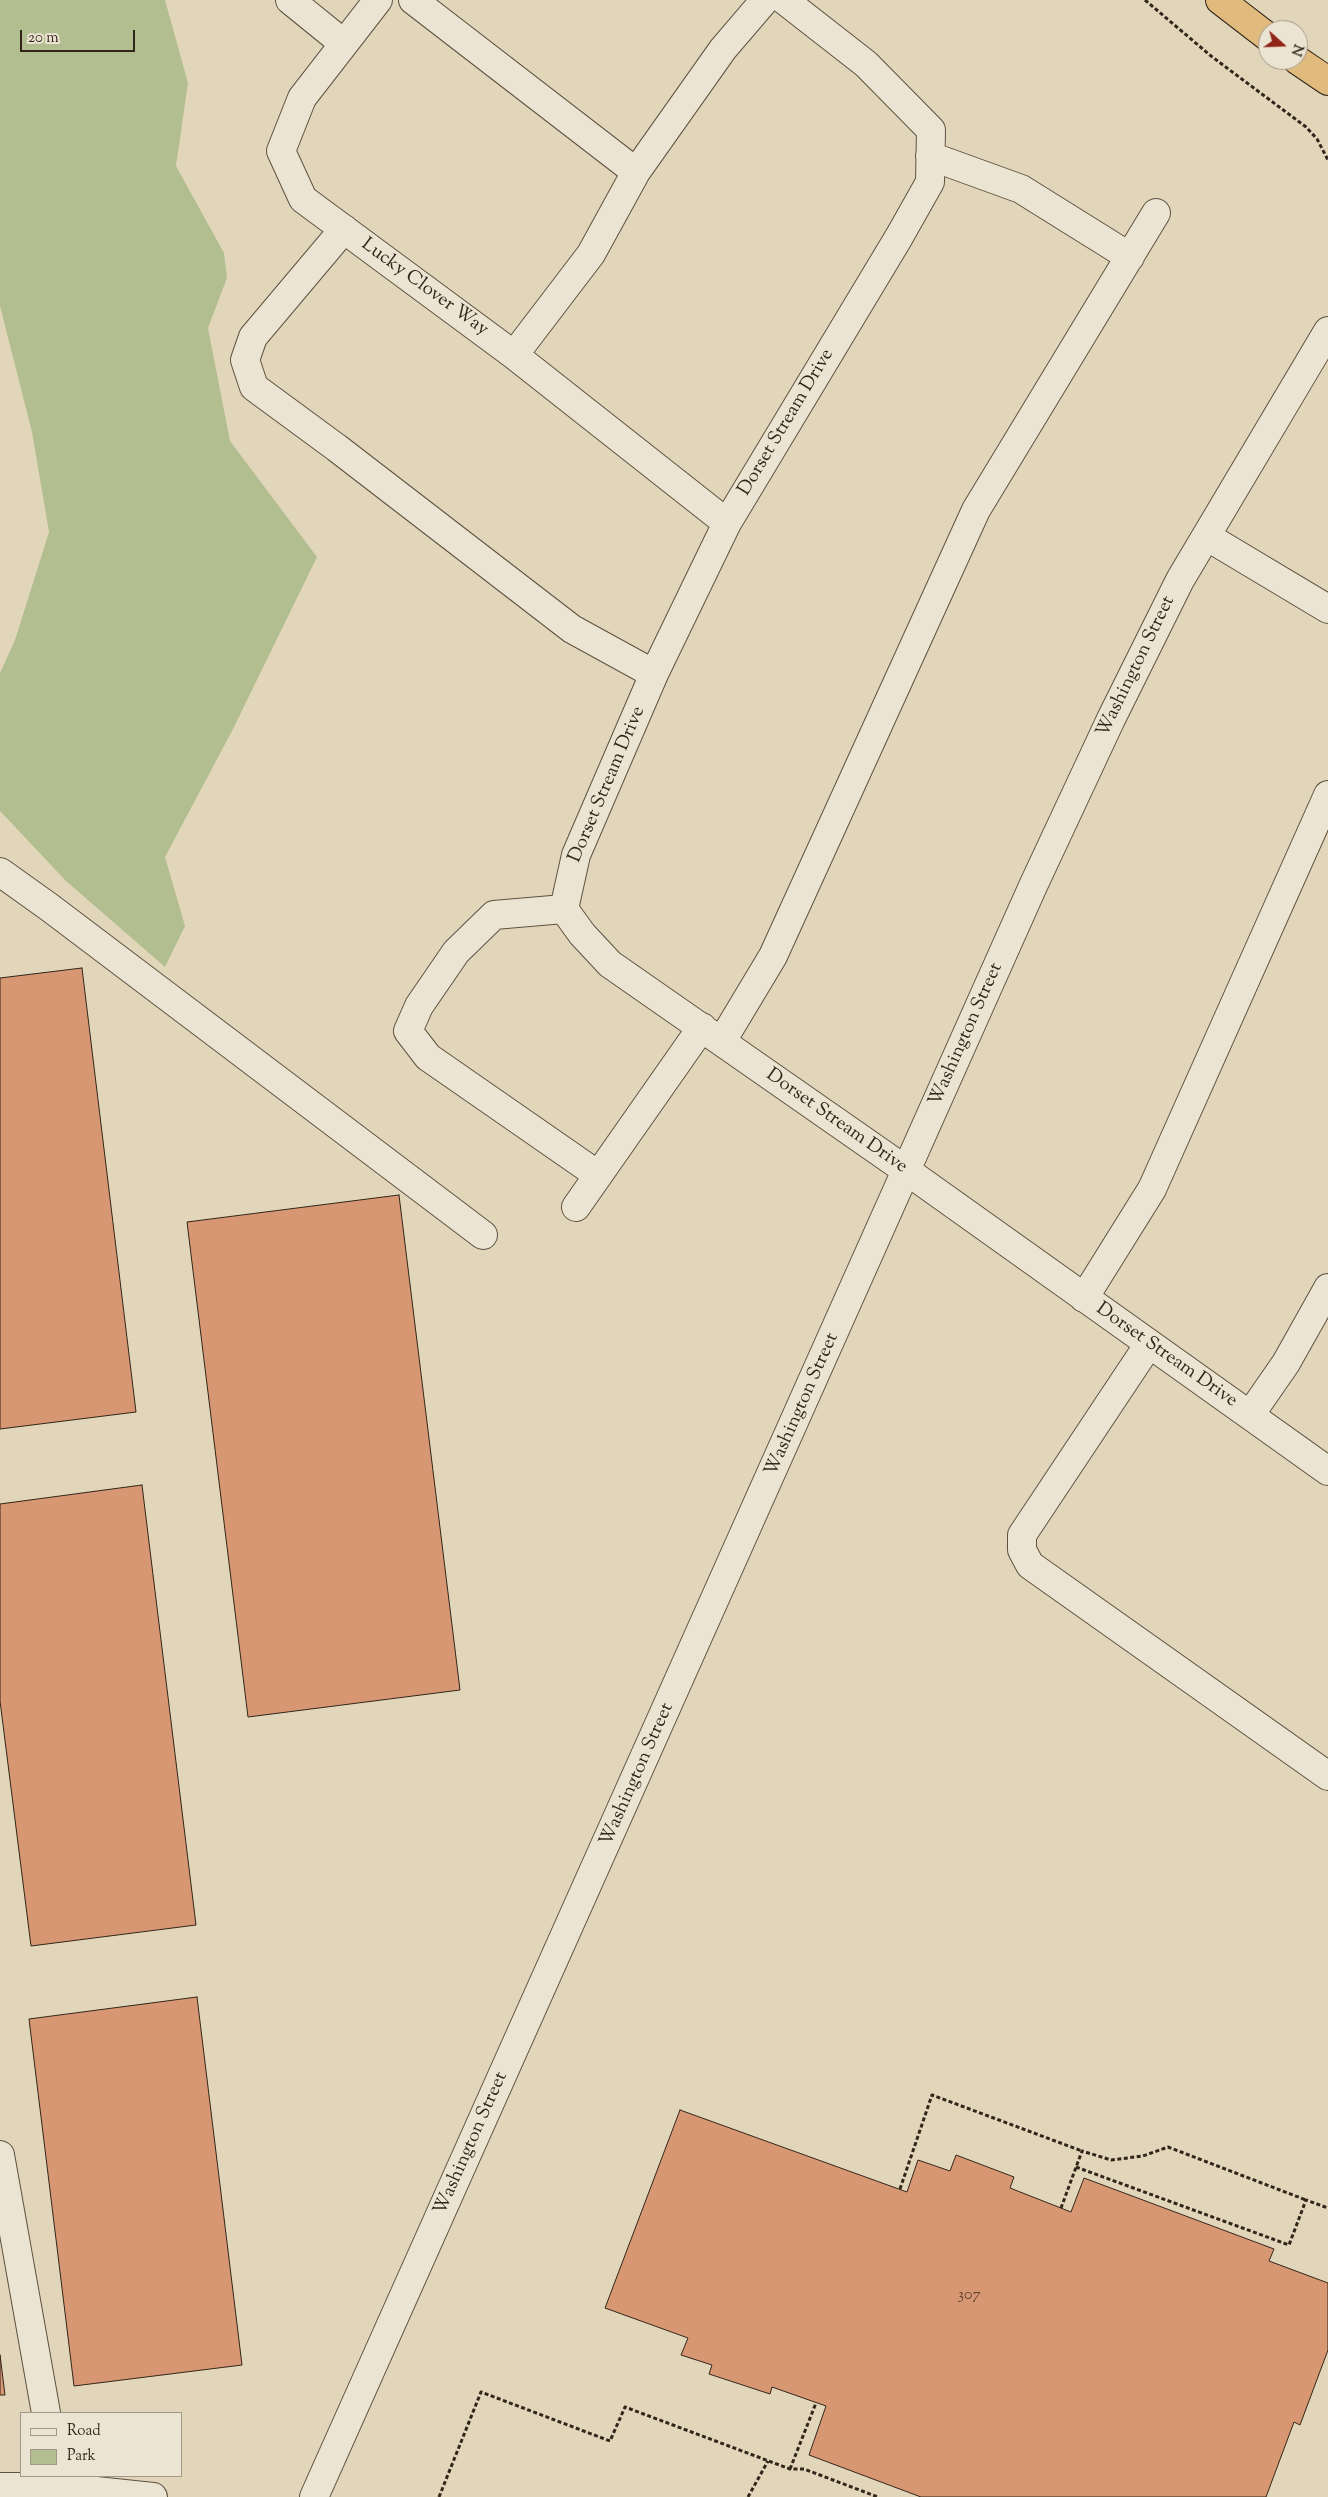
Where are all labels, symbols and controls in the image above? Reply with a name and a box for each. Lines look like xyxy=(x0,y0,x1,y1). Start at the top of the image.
scale bar xyxy=(22,20,138,52)
north arrow xyxy=(1258,20,1308,70)
text: 20 m xyxy=(28,28,59,49)
text: N xyxy=(1285,41,1307,58)
street label: Lucky Clover Way xyxy=(356,234,492,342)
street label: Dorset Stream Drive xyxy=(734,345,840,501)
street label: Washington Street xyxy=(1093,593,1181,741)
street label: Dorset Stream Drive xyxy=(565,704,651,866)
street label: Washington Street xyxy=(925,960,1009,1110)
street label: Dorset Stream Drive xyxy=(761,1065,911,1179)
street label: Dorset Stream Drive xyxy=(1091,1299,1241,1413)
street label: Washington Street xyxy=(761,1330,845,1480)
street label: Washington Street xyxy=(596,1700,680,1850)
street label: Washington Street xyxy=(430,2069,514,2219)
house number: 307 xyxy=(958,2286,980,2306)
legend xyxy=(20,2412,182,2477)
text: Road xyxy=(67,2421,101,2442)
text: Park xyxy=(67,2446,96,2467)

